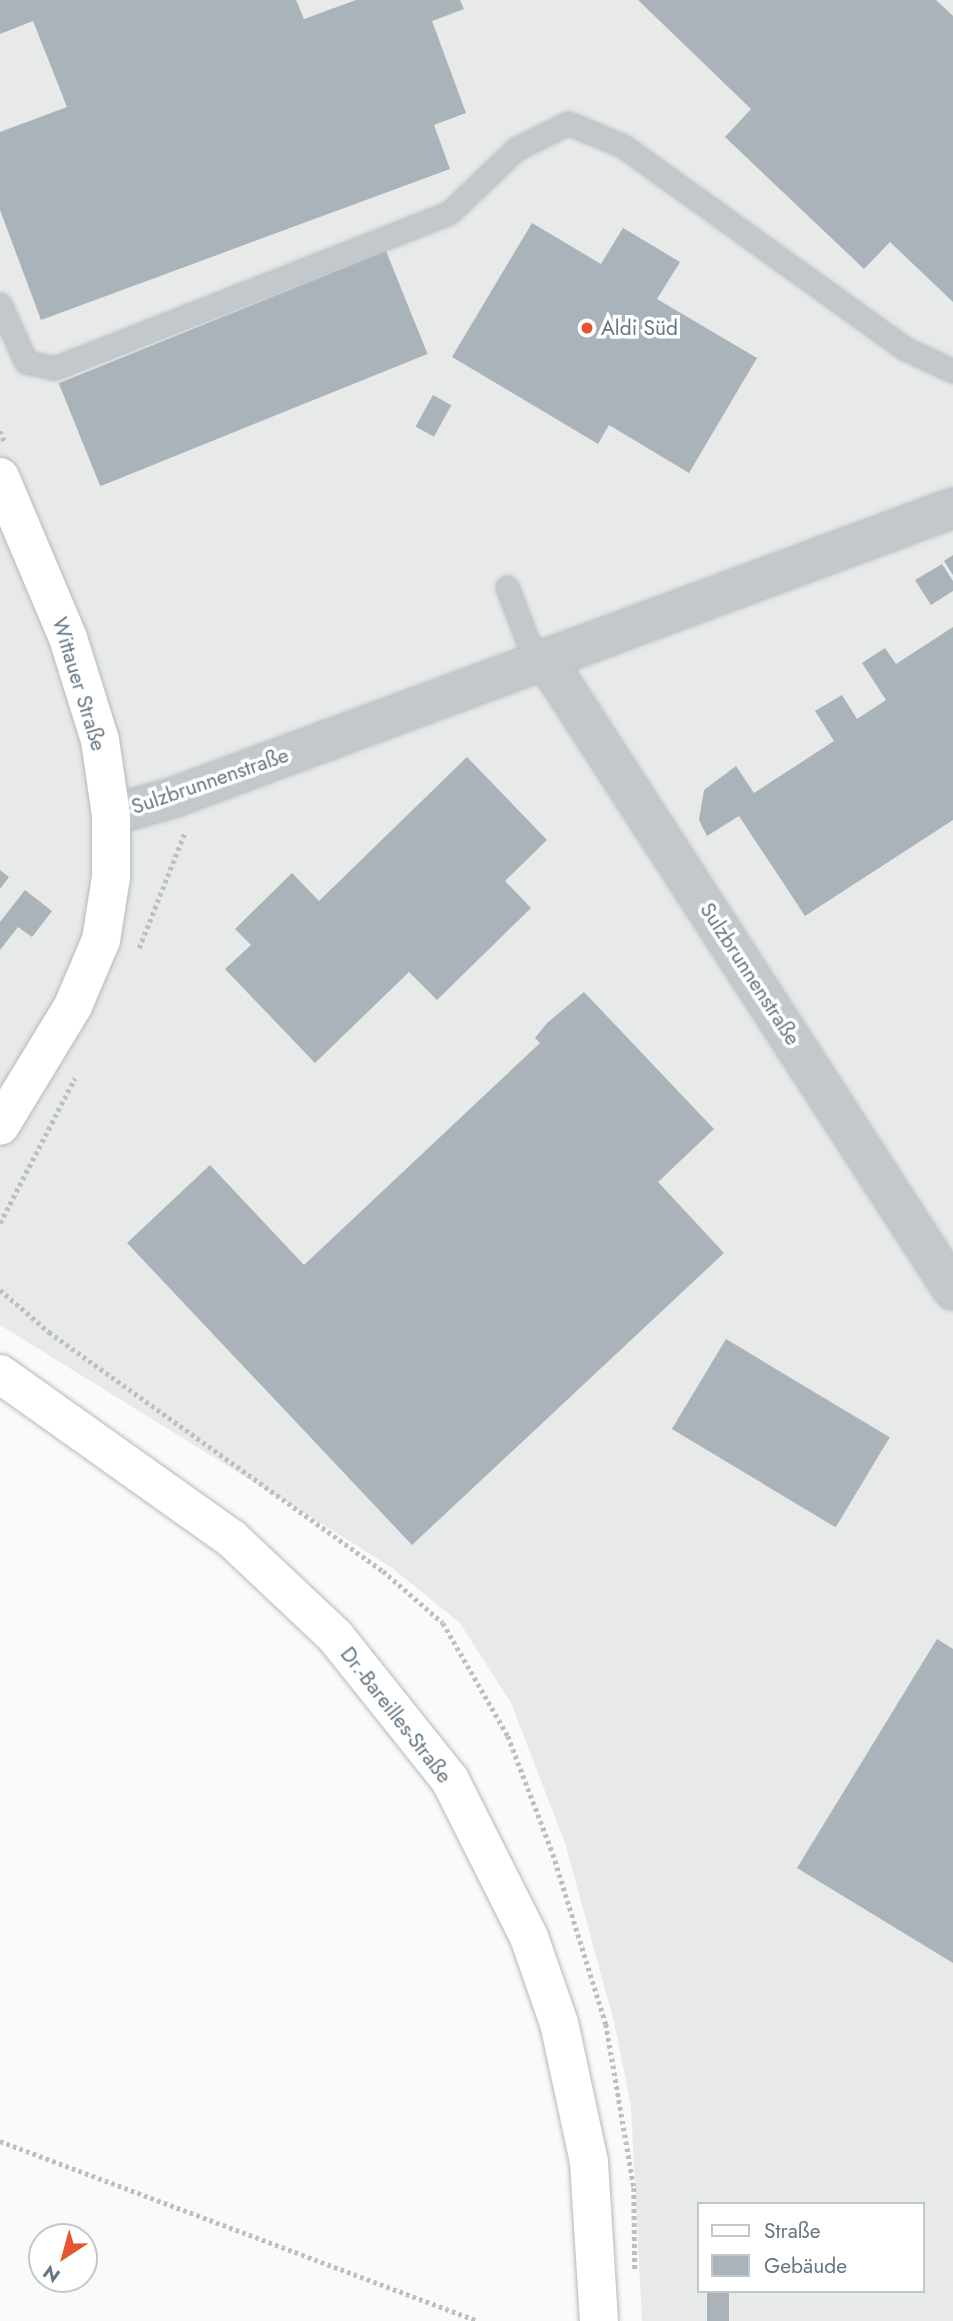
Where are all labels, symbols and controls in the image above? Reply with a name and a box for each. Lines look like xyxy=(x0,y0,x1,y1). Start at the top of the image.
place label: Aldi Süd xyxy=(601,315,678,341)
marker: Aldi Süd xyxy=(579,320,595,336)
street label: Wittauer Straße xyxy=(47,614,111,754)
street label: Sulzbrunnenstraße xyxy=(128,742,292,820)
street label: Sulzbrunnenstraße xyxy=(695,898,805,1050)
street label: Dr.-Bareilles-Straße xyxy=(335,1642,457,1788)
legend xyxy=(698,2202,925,2293)
text: Straße xyxy=(764,2216,821,2246)
north arrow xyxy=(28,2223,98,2293)
text: Gebäude xyxy=(764,2251,847,2281)
text: N xyxy=(37,2258,66,2289)

